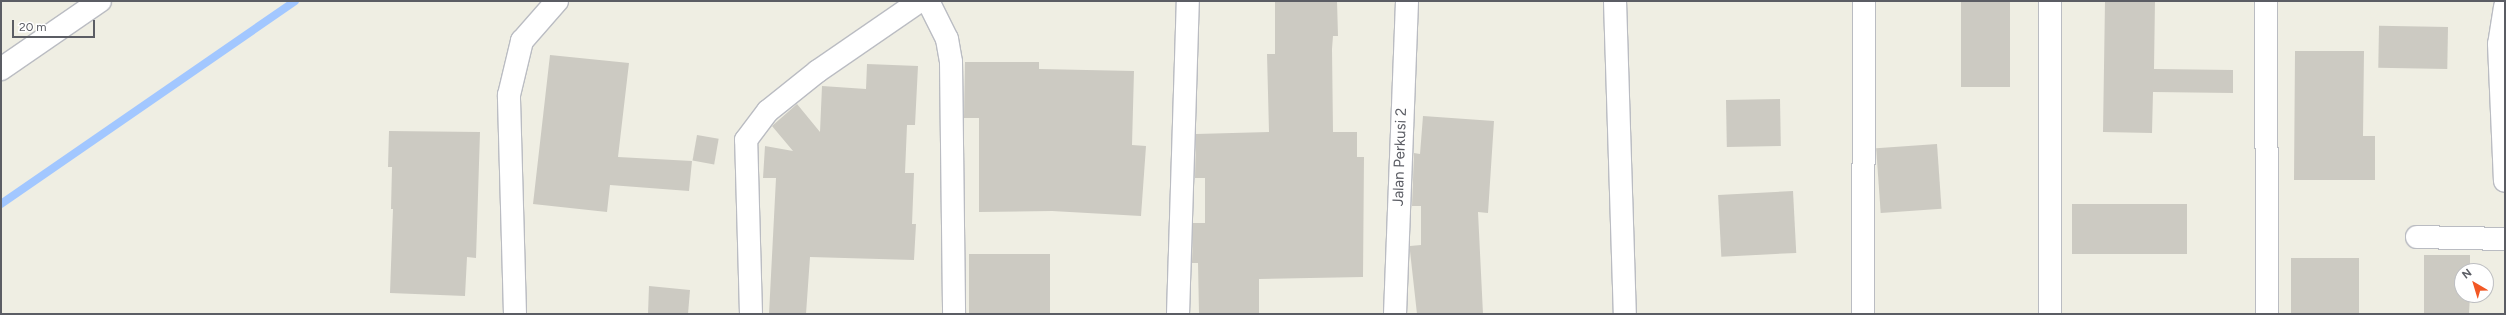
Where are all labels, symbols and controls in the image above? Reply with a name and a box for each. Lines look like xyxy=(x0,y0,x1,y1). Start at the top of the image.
scale bar xyxy=(14,12,97,38)
text: 20 m xyxy=(19,20,47,34)
street label: Jalan Perkusi 2 xyxy=(1389,108,1411,206)
north arrow xyxy=(2454,263,2494,303)
text: N xyxy=(2460,266,2474,282)

